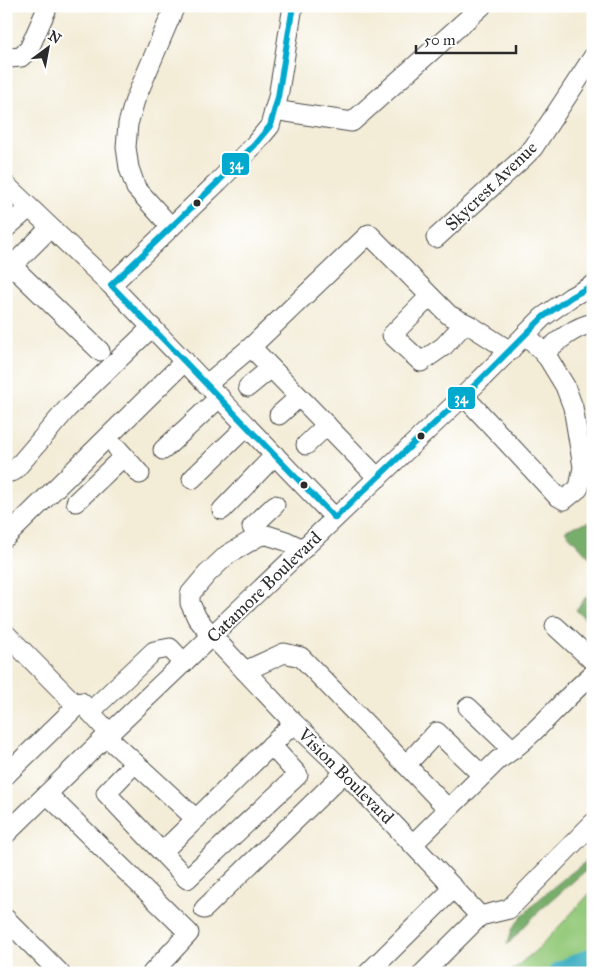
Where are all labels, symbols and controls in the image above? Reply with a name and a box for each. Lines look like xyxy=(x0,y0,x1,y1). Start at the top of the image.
north arrow xyxy=(22,22,72,72)
scale bar xyxy=(416,22,516,54)
text: N xyxy=(45,27,64,48)
text: 50 m xyxy=(424,31,456,49)
street label: Skycrest Avenue xyxy=(440,137,542,235)
line badge: 34 xyxy=(221,152,250,176)
text: 34 xyxy=(229,156,244,174)
unlabelled marker xyxy=(192,198,202,208)
line badge: 34 xyxy=(447,386,476,410)
text: 34 xyxy=(454,390,469,408)
unlabelled marker xyxy=(416,431,426,441)
unlabelled marker xyxy=(299,480,309,490)
street label: Catamore Boulevard xyxy=(202,527,326,647)
street label: Vision Boulevard xyxy=(293,723,399,829)

